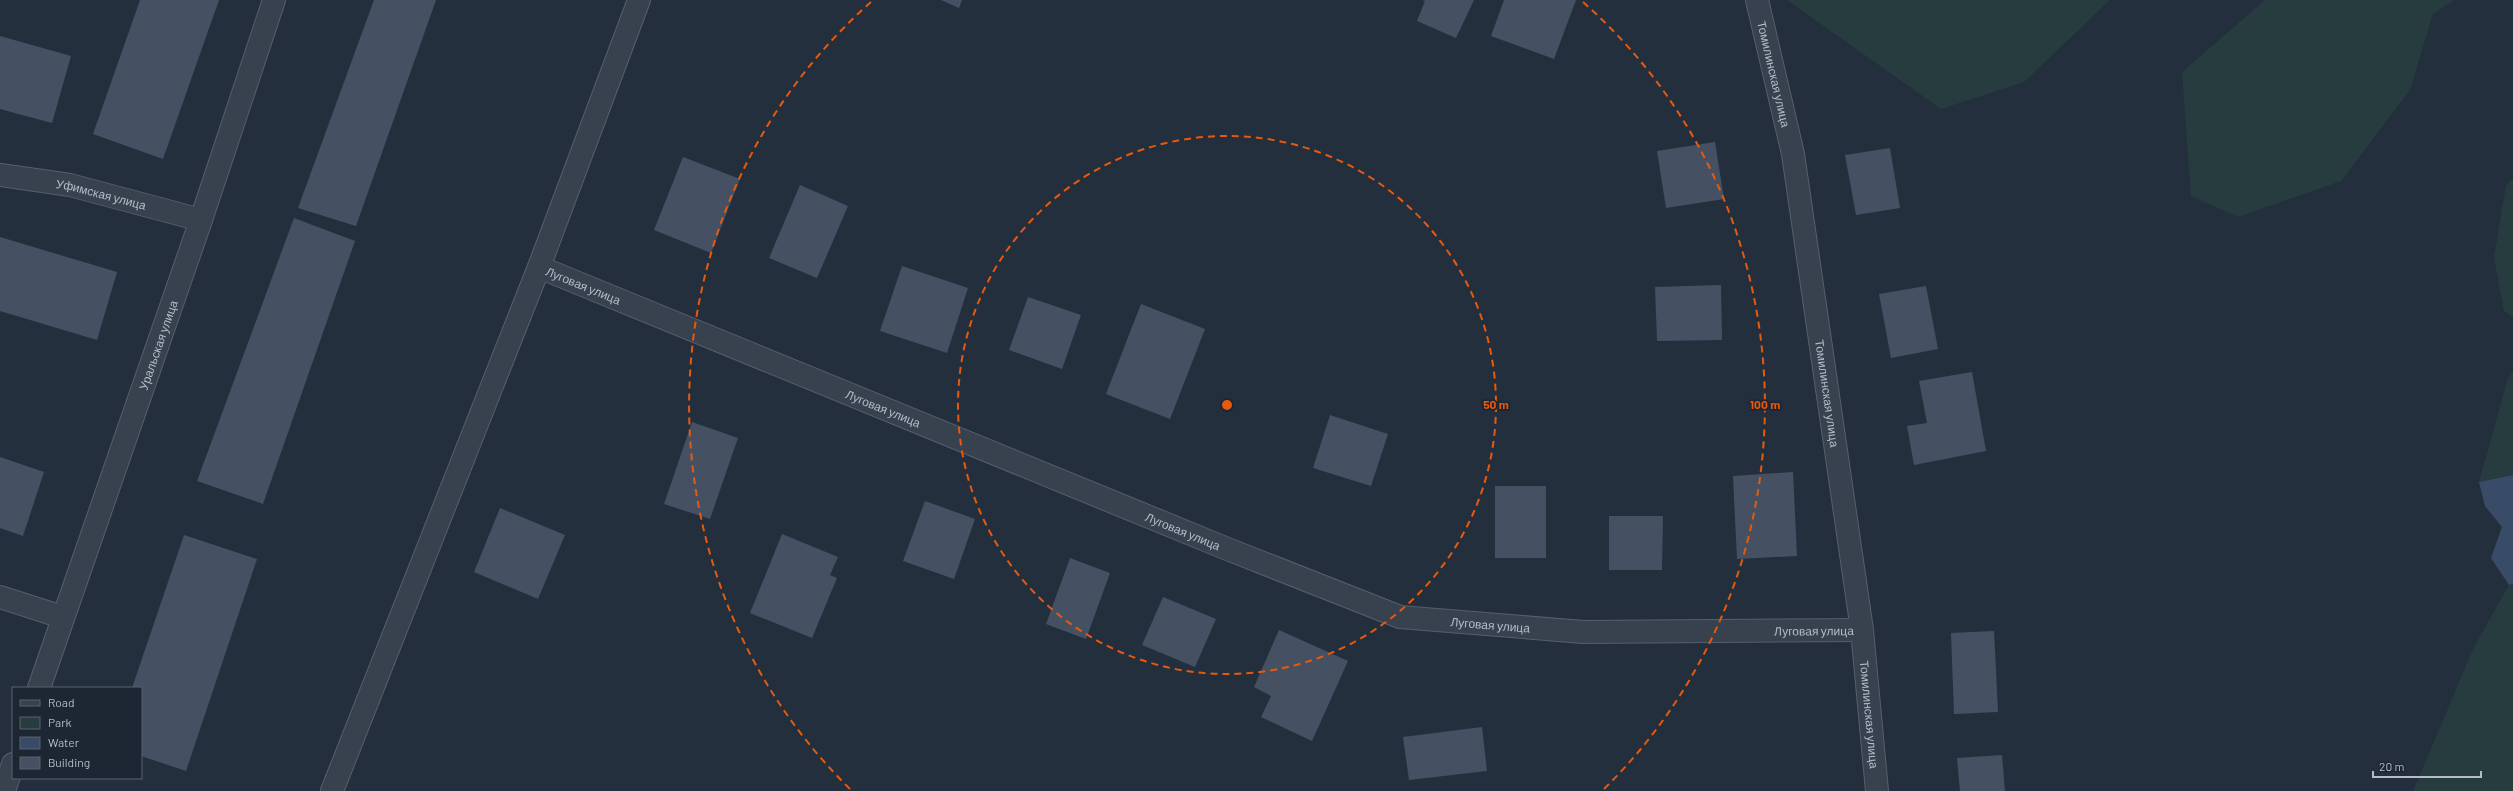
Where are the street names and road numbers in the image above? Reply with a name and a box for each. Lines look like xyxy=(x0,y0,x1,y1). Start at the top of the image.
street label: Томилинская улица xyxy=(1755,20,1794,129)
street label: Уфимская улица xyxy=(55,176,148,212)
street label: Луговая улица xyxy=(544,264,623,307)
street label: Уральская улица xyxy=(136,298,180,392)
street label: Томилинская улица xyxy=(1813,339,1842,448)
street label: Луговая улица xyxy=(844,386,923,430)
street label: Луговая улица xyxy=(1144,509,1223,553)
street label: Луговая улица xyxy=(1450,614,1531,635)
street label: Луговая улица xyxy=(1774,623,1854,639)
street label: Томилинская улица xyxy=(1858,660,1882,770)

